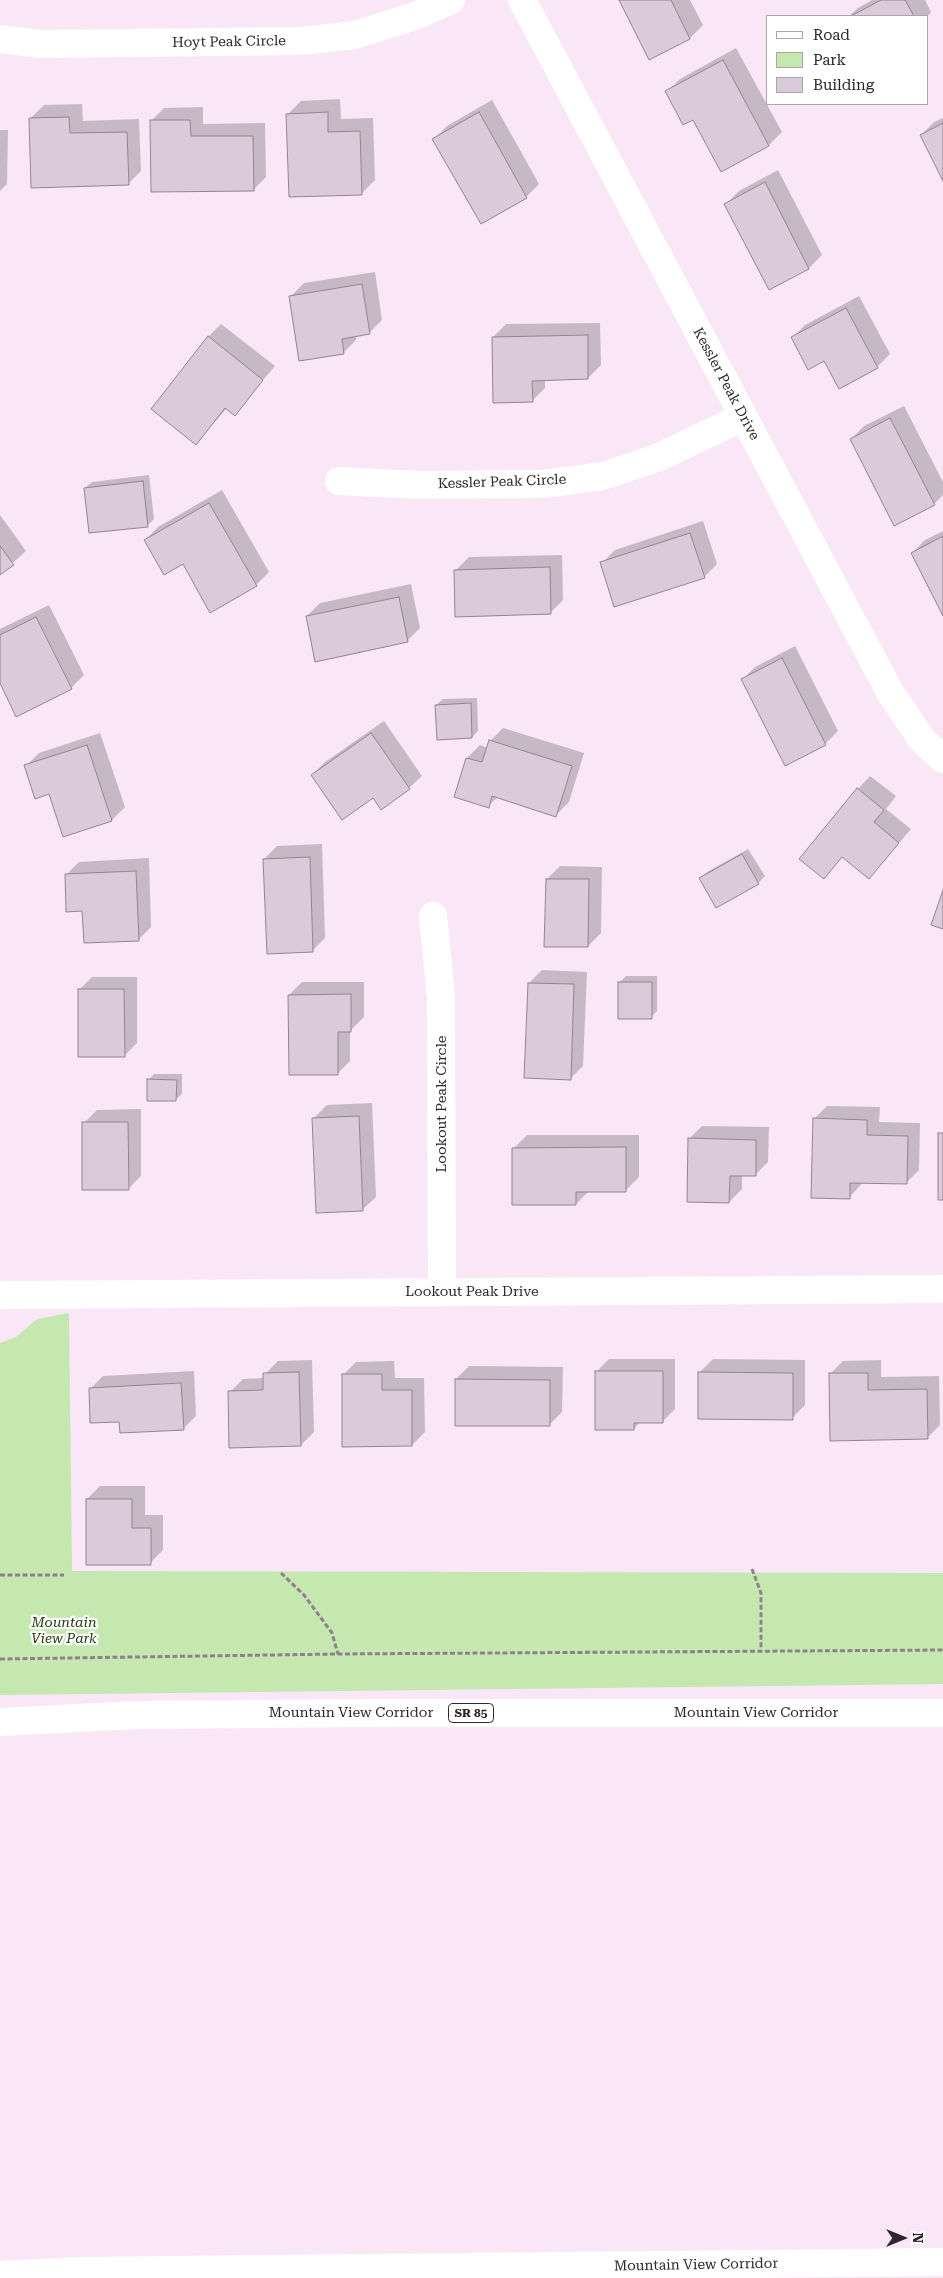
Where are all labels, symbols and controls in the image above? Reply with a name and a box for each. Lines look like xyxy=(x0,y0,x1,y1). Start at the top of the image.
legend xyxy=(766,15,928,105)
text: Road xyxy=(813,26,850,44)
street label: Hoyt Peak Circle xyxy=(172,33,286,51)
text: Park xyxy=(813,51,846,69)
text: Building xyxy=(813,76,874,94)
street label: Kessler Peak Drive xyxy=(689,325,763,443)
street label: Kessler Peak Circle xyxy=(437,471,567,493)
street label: Lookout Peak Circle xyxy=(434,1036,450,1172)
street label: Lookout Peak Drive xyxy=(405,1284,539,1300)
park label: Mountain View Park xyxy=(31,1615,97,1648)
road number: SR 85 xyxy=(448,1704,494,1722)
street label: Mountain View Corridor xyxy=(269,1705,433,1721)
street label: Mountain View Corridor xyxy=(674,1705,838,1721)
north arrow xyxy=(878,2213,928,2263)
text: N xyxy=(910,2233,926,2243)
street label: Mountain View Corridor xyxy=(614,2255,778,2275)

